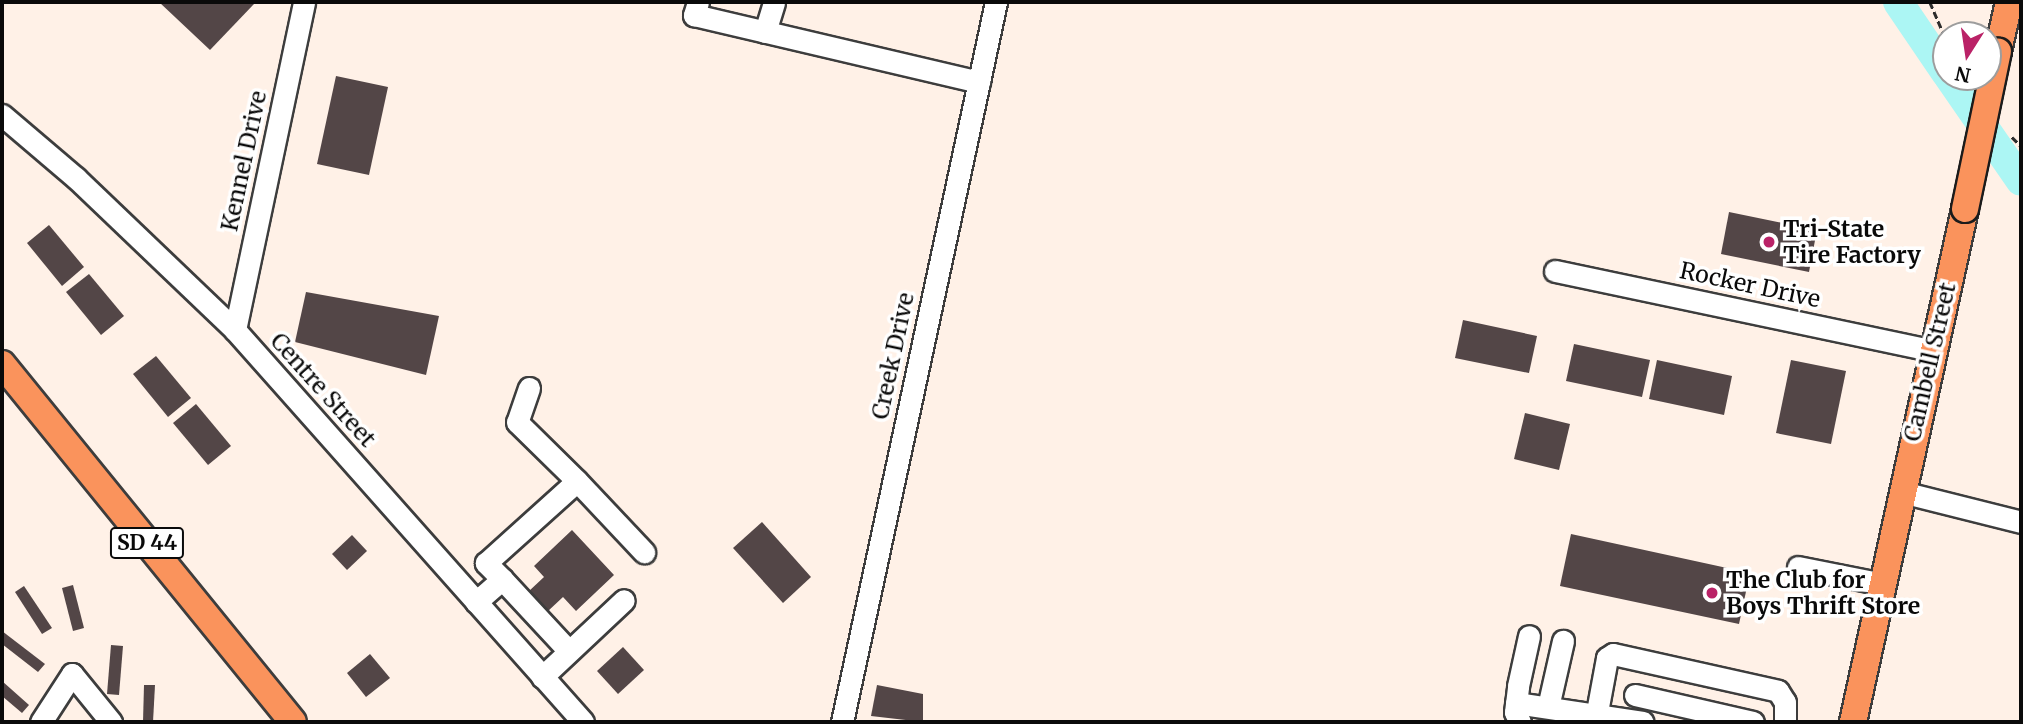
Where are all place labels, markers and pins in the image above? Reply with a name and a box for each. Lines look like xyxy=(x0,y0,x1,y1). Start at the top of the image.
place label: Tri-State Tire Factory xyxy=(1783,215,1921,269)
marker: Tri-State Tire Factory xyxy=(1761,234,1777,250)
place label: The Club for Boys Thrift Store xyxy=(1726,566,1920,620)
marker: The Club for Boys Thrift Store xyxy=(1704,585,1720,601)

